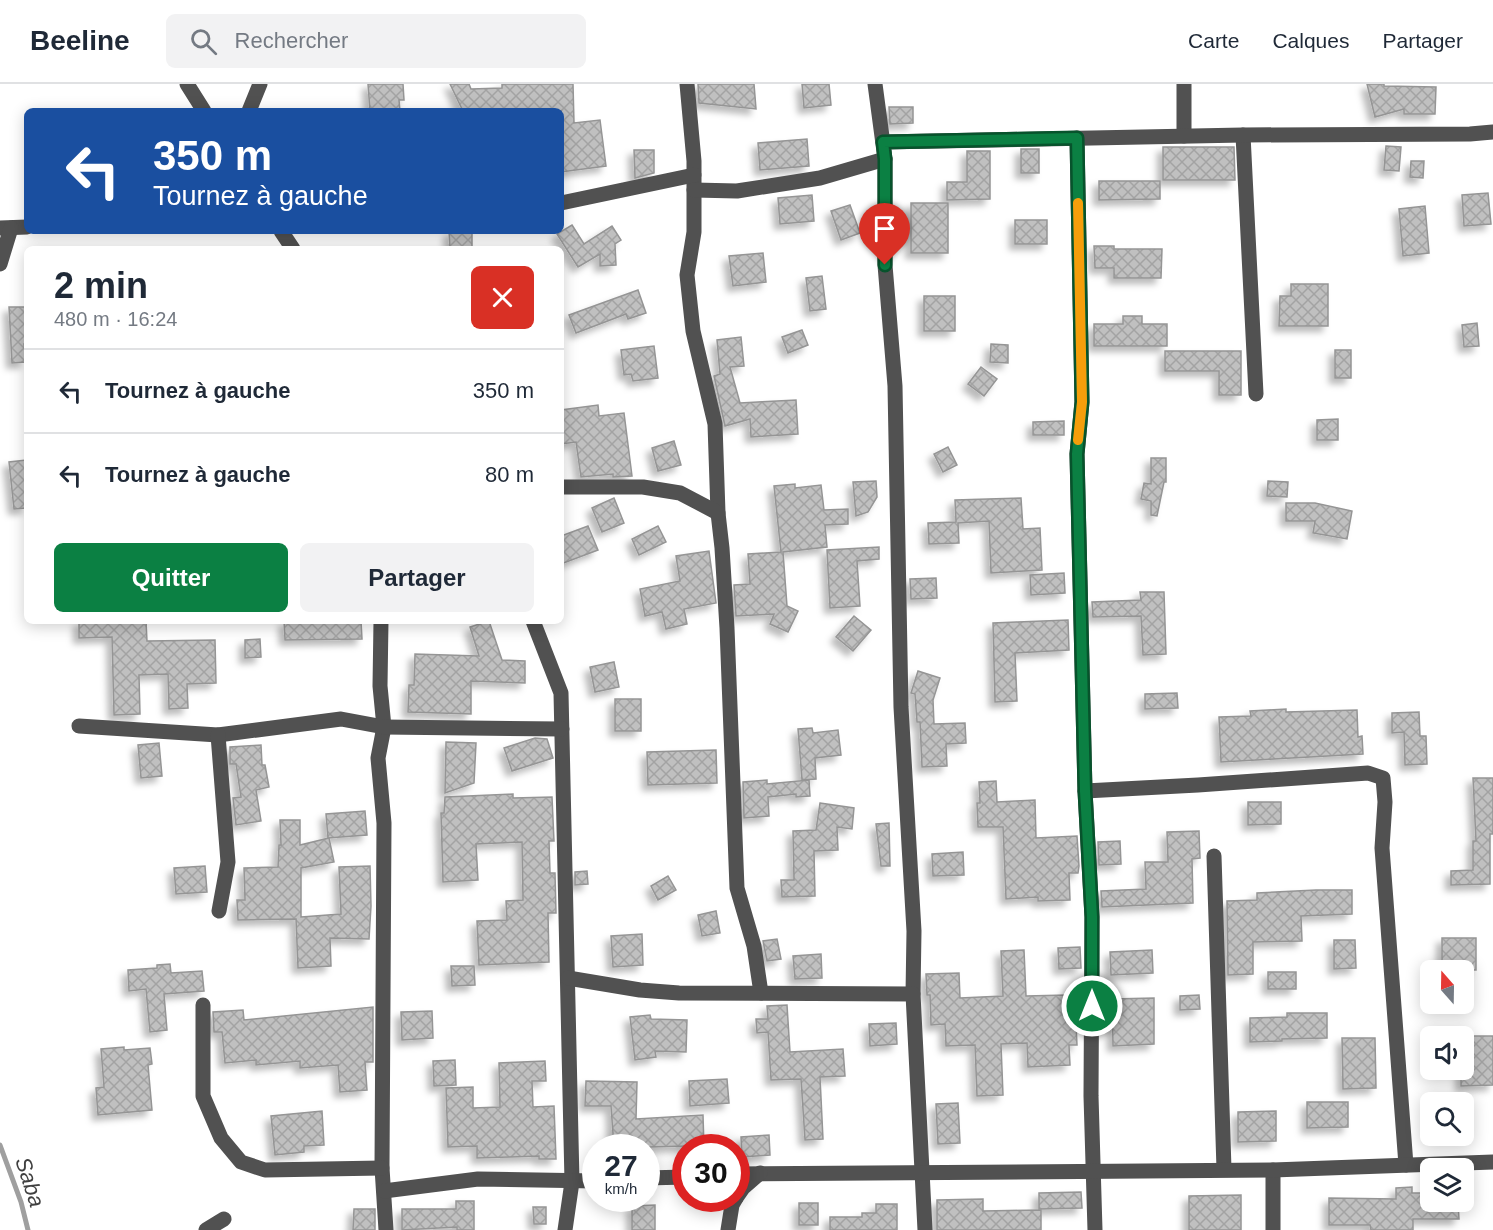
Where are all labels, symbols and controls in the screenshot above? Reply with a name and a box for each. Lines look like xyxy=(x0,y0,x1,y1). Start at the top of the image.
search box xyxy=(166,14,586,68)
text: Beeline xyxy=(30,25,130,56)
icon: search xyxy=(187,25,220,58)
text: Rechercher xyxy=(235,28,348,53)
text: Carte xyxy=(1188,29,1239,52)
text: Calques xyxy=(1272,29,1349,52)
text: Partager xyxy=(1382,29,1463,52)
icon: left xyxy=(54,132,132,210)
text: 350 m xyxy=(153,132,272,179)
text: Tournez à gauche xyxy=(153,181,368,211)
pin xyxy=(859,203,910,265)
icon: arrive xyxy=(868,212,901,245)
text: 2 min xyxy=(54,265,148,306)
button: close xyxy=(471,266,534,329)
text: 480 m · 16:24 xyxy=(54,308,177,330)
icon: left xyxy=(54,375,87,408)
text: Tournez à gauche xyxy=(105,378,290,403)
text: 350 m xyxy=(473,378,534,403)
icon: left xyxy=(54,459,87,492)
text: Tournez à gauche xyxy=(105,462,290,487)
text: 80 m xyxy=(485,462,534,487)
button: Quitter xyxy=(54,543,288,612)
button: Partager xyxy=(300,543,534,612)
north arrow xyxy=(1420,960,1474,1014)
map controls xyxy=(1420,960,1474,1212)
position arrow xyxy=(1060,974,1124,1038)
button: sound xyxy=(1420,1026,1474,1080)
button: search xyxy=(1420,1092,1474,1146)
speed limit sign: 30 xyxy=(672,1134,750,1212)
text: 27 xyxy=(604,1149,638,1182)
water label: Saba xyxy=(10,1154,50,1210)
button: layers xyxy=(1420,1158,1474,1212)
text: km/h xyxy=(605,1180,637,1197)

